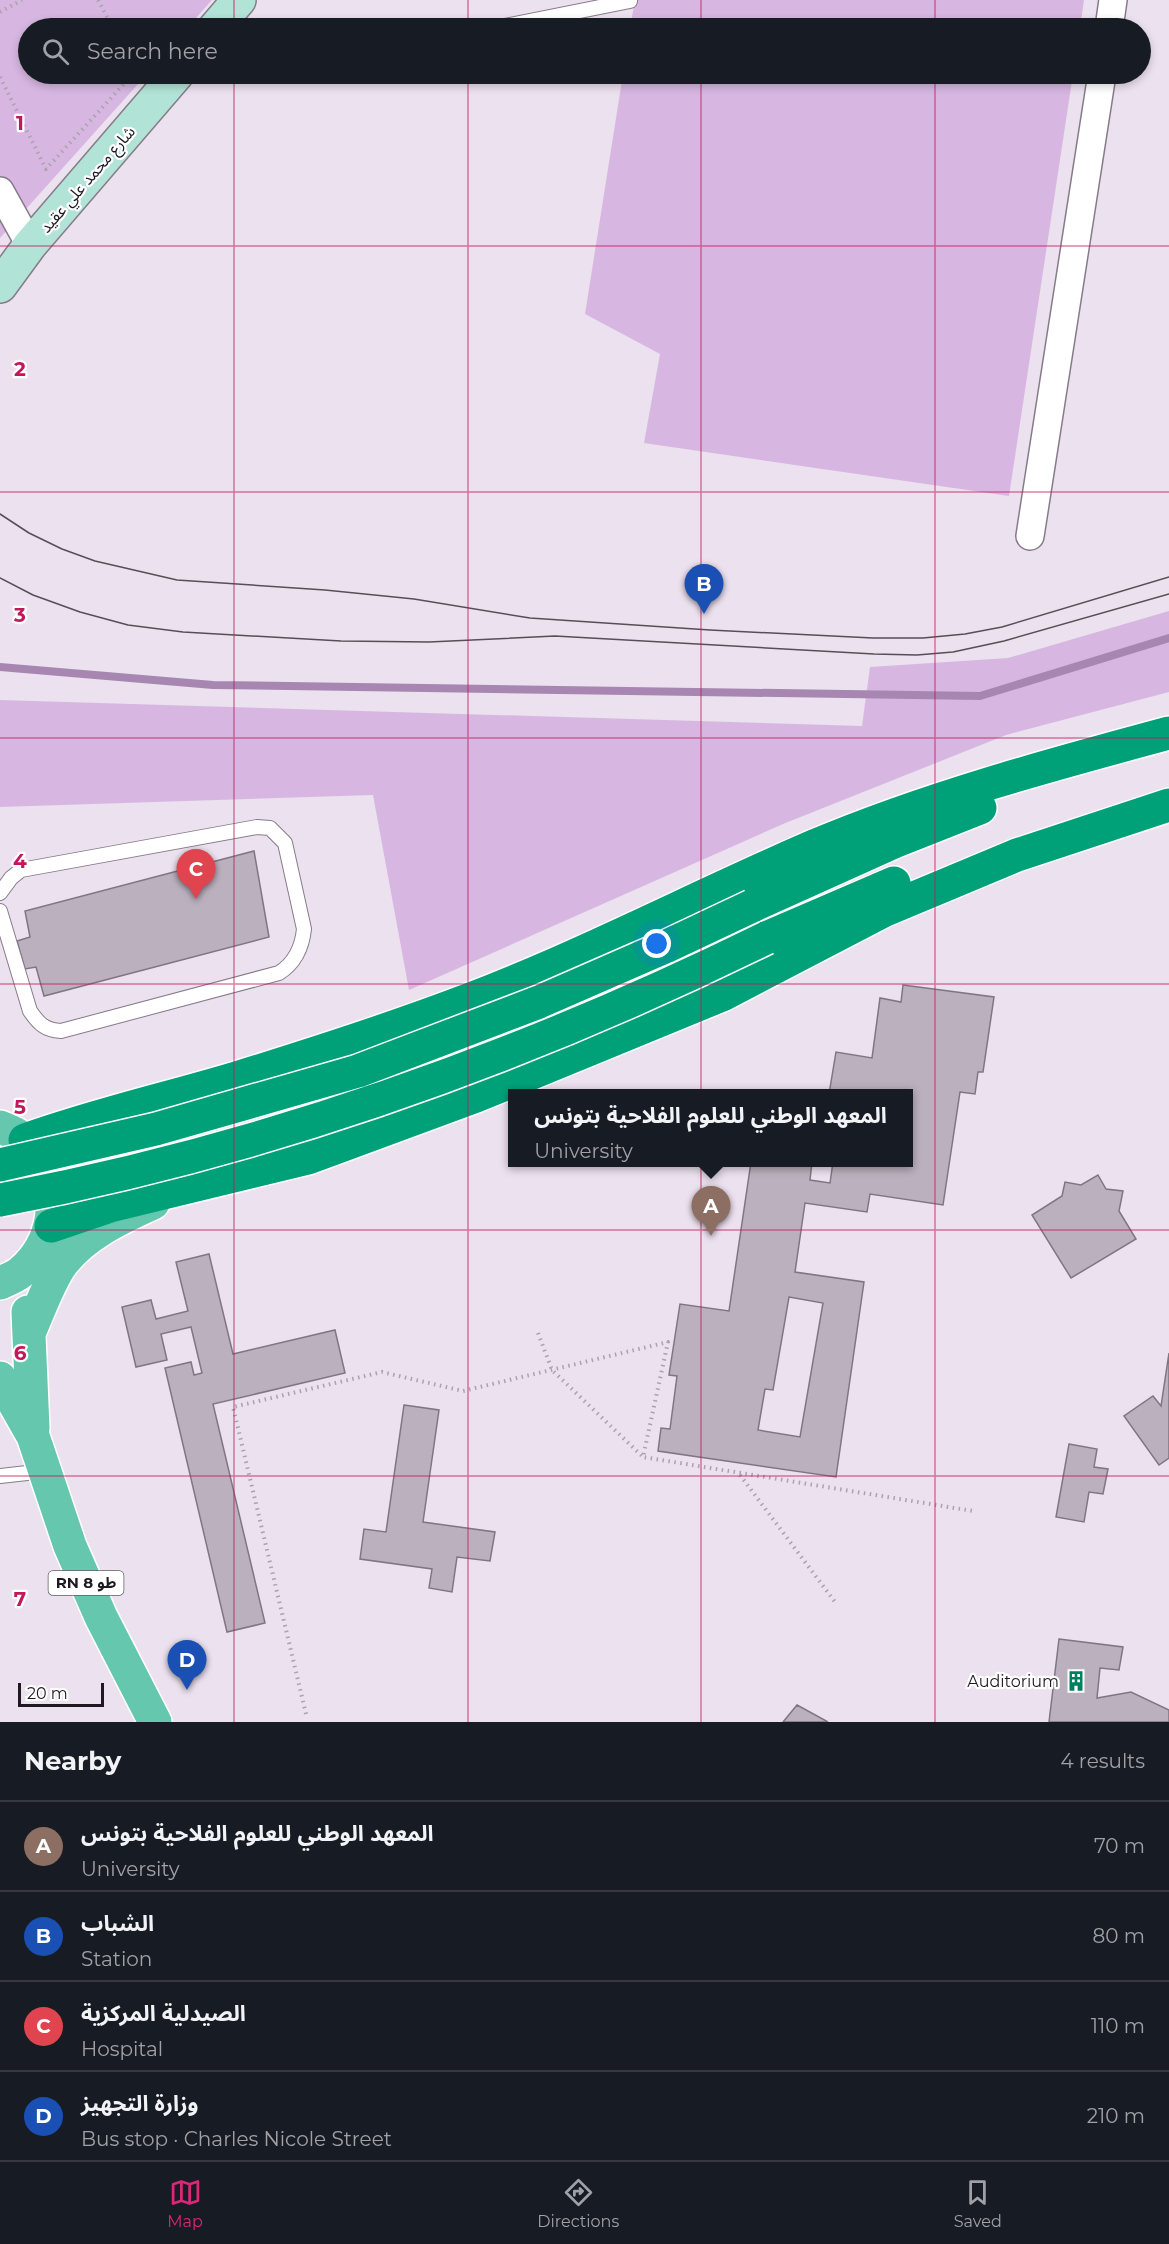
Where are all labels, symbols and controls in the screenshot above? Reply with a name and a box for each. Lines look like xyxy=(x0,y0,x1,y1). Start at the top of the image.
search box xyxy=(18,18,1151,84)
icon: search xyxy=(39,35,72,68)
text: Search here xyxy=(87,38,218,65)
text: 1 xyxy=(16,111,24,135)
street label: شارع محمد علي عقيد xyxy=(36,122,141,239)
text: 2 xyxy=(14,357,26,381)
pin: B xyxy=(684,564,724,614)
text: 3 xyxy=(13,603,26,627)
text: 4 xyxy=(13,849,27,873)
pin: C xyxy=(176,850,216,899)
your location xyxy=(642,929,671,958)
popup xyxy=(508,1089,913,1167)
text: 5 xyxy=(14,1095,26,1119)
text: المعهد الوطني للعلوم الفلاحية بتونس xyxy=(534,1102,887,1129)
text: University xyxy=(534,1139,633,1163)
pin: A xyxy=(692,1186,730,1236)
text: 6 xyxy=(14,1341,27,1365)
road number: RN 8 طو xyxy=(48,1571,124,1595)
text: 7 xyxy=(14,1587,26,1611)
pin: D xyxy=(168,1640,207,1690)
building icon: Auditorium xyxy=(1064,1669,1088,1693)
place label: Auditorium xyxy=(967,1672,1059,1691)
scale bar xyxy=(18,1680,104,1708)
text: 20 m xyxy=(27,1684,68,1703)
text: Nearby xyxy=(24,1745,121,1777)
text: 4 results xyxy=(1060,1749,1145,1773)
text: المعهد الوطني للعلوم الفلاحية بتونس xyxy=(81,1820,434,1847)
text: A xyxy=(36,1834,51,1858)
text: 70 m xyxy=(1094,1834,1145,1858)
text: University xyxy=(81,1857,180,1881)
text: الشباب xyxy=(81,1910,154,1937)
text: B xyxy=(36,1924,51,1948)
text: 80 m xyxy=(1093,1924,1145,1948)
text: Station xyxy=(81,1947,152,1971)
text: الصيدلية المركزية xyxy=(81,2000,246,2027)
text: C xyxy=(36,2014,51,2038)
text: 110 m xyxy=(1091,2014,1145,2038)
text: Hospital xyxy=(81,2037,163,2061)
text: وزارة التجهيز xyxy=(81,2090,199,2117)
text: D xyxy=(35,2104,52,2128)
text: 210 m xyxy=(1087,2104,1145,2128)
text: Bus stop · Charles Nicole Street xyxy=(81,2127,392,2151)
tab: Map xyxy=(167,2176,203,2231)
tab: Directions xyxy=(537,2176,619,2231)
tab: Saved xyxy=(954,2176,1002,2231)

